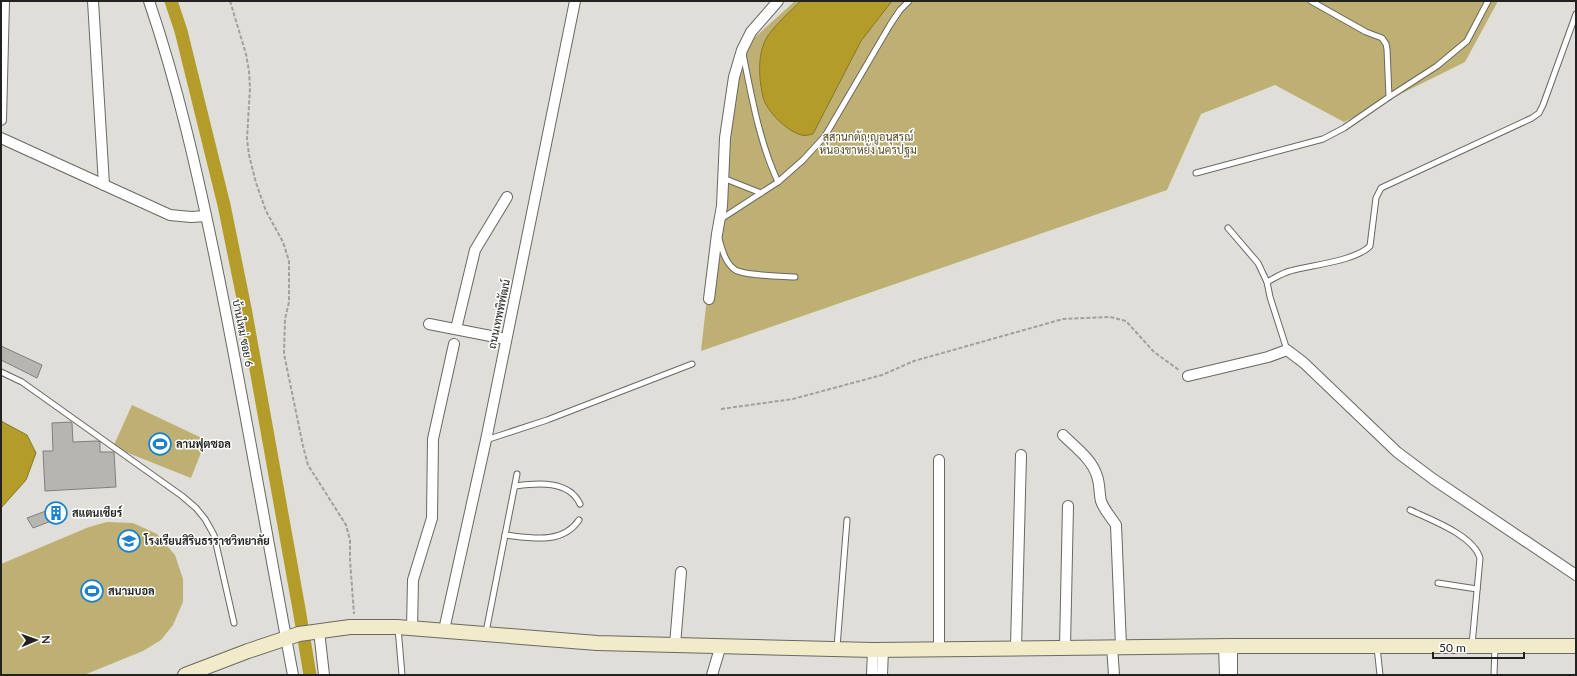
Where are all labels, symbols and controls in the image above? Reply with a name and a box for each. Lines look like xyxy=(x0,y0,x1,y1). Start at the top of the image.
park label: สุสานกตัญญูอนุสรณ์ หนองขาหยั่ง นครปฐม xyxy=(819,129,917,158)
street label: ถนนเทพพิพัฒน์ xyxy=(484,278,512,350)
street label: บ้านใหม่ ซอย 6 xyxy=(231,298,257,368)
sports icon: ลานฟุตซอล xyxy=(147,431,173,457)
place label: ลานฟุตซอล xyxy=(176,437,231,452)
building icon: สแตนเชียร์ xyxy=(43,500,69,526)
place label: สแตนเชียร์ xyxy=(72,505,123,519)
school or university icon: โรงเรียนสิรินธรราชวิทยาลัย xyxy=(116,528,142,554)
place label: โรงเรียนสิรินธรราชวิทยาลัย xyxy=(143,533,270,547)
sports icon: สนามบอล xyxy=(79,578,105,604)
place label: สนามบอล xyxy=(108,584,155,597)
north arrow xyxy=(16,620,56,660)
scale bar xyxy=(1433,634,1524,660)
text: N xyxy=(40,635,53,644)
text: 50 m xyxy=(1439,640,1466,655)

